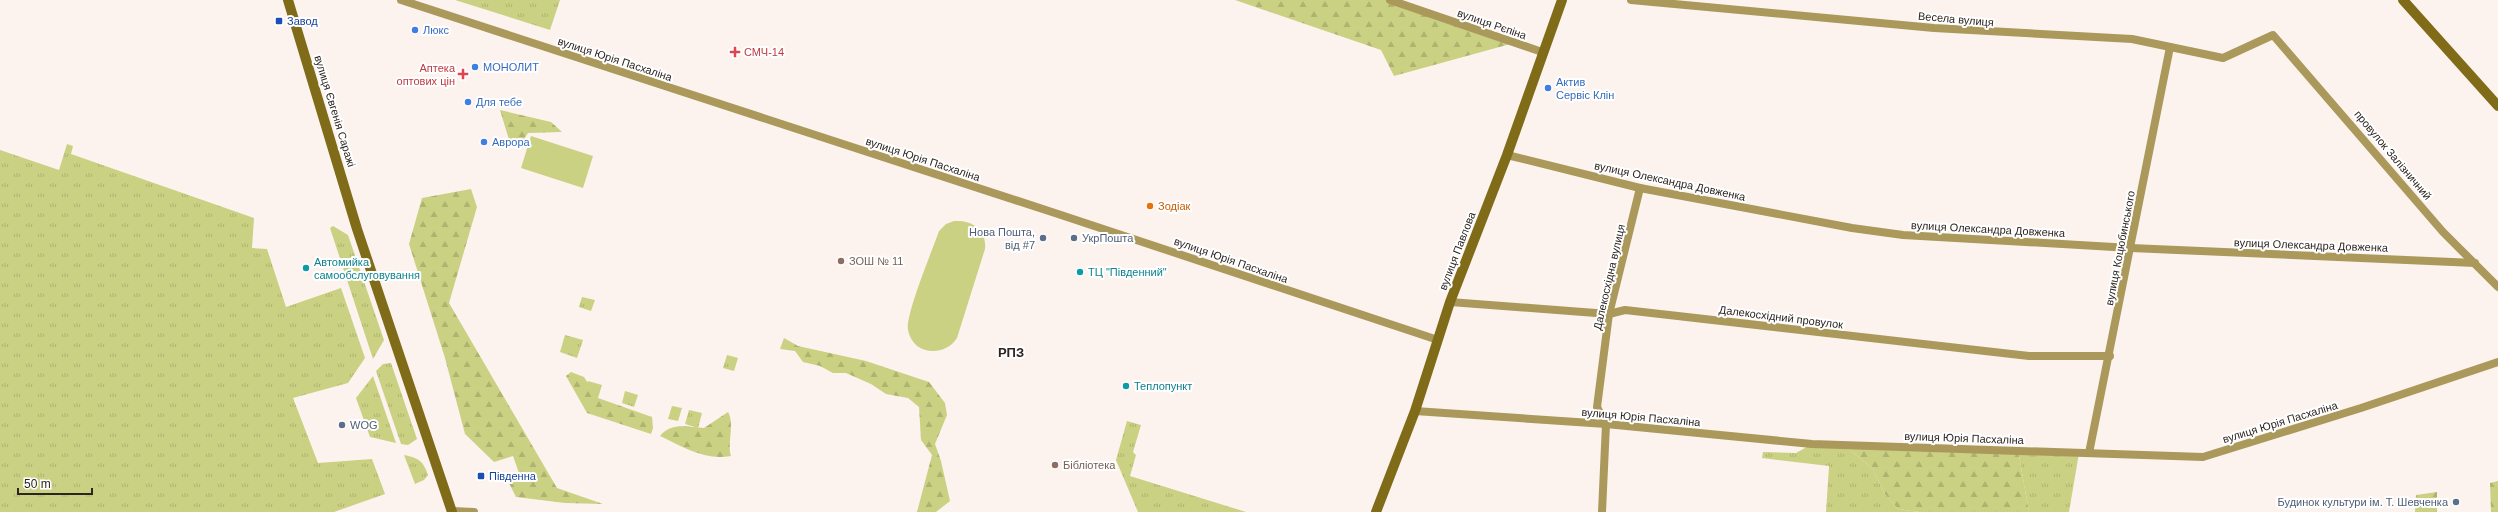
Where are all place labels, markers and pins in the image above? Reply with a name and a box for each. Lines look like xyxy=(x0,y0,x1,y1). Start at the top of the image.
place label: Завод xyxy=(287,15,318,27)
marker: Завод xyxy=(274,16,284,26)
place label: Люкс xyxy=(423,24,449,36)
marker: Люкс xyxy=(410,25,420,35)
marker: СМЧ-14 xyxy=(729,46,741,58)
place label: СМЧ-14 xyxy=(744,46,784,58)
place label: МОНОЛИТ xyxy=(483,61,539,73)
place label: Аптека оптових цін xyxy=(397,62,456,87)
marker: МОНОЛИТ xyxy=(470,62,480,72)
marker: Аптека оптових цін xyxy=(458,69,468,79)
place label: Актив Сервiс Клiн xyxy=(1556,76,1614,101)
marker: Актив Сервiс Клiн xyxy=(1543,83,1553,93)
place label: Для тебе xyxy=(476,96,522,108)
marker: Для тебе xyxy=(463,97,473,107)
place label: Аврора xyxy=(492,136,531,148)
marker: Аврора xyxy=(479,137,489,147)
place label: Зодіак xyxy=(1158,200,1191,212)
marker: Зодіак xyxy=(1145,201,1155,211)
place label: Нова Пошта, від #7 xyxy=(969,226,1035,251)
place label: УкрПошта xyxy=(1082,232,1134,244)
marker: Нова Пошта, від #7 xyxy=(1038,233,1048,243)
marker: УкрПошта xyxy=(1069,233,1079,243)
place label: ЗОШ № 11 xyxy=(849,255,904,267)
place label: Автомийка самообслуговування xyxy=(314,256,420,281)
marker: ЗОШ № 11 xyxy=(836,256,846,266)
marker: Автомийка самообслуговування xyxy=(301,263,311,273)
place label: ТЦ "Південний" xyxy=(1088,266,1167,278)
marker: ТЦ "Південний" xyxy=(1075,267,1085,277)
place label: Теплопункт xyxy=(1134,380,1192,392)
marker: Теплопункт xyxy=(1121,381,1131,391)
place label: WOG xyxy=(350,419,378,431)
marker: WOG xyxy=(337,420,347,430)
place label: Бібліотека xyxy=(1063,459,1116,471)
marker: Бібліотека xyxy=(1050,460,1060,470)
place label: Південна xyxy=(489,470,537,482)
marker: Південна xyxy=(476,471,486,481)
place label: Будинок культури ім. Т. Шевченка xyxy=(2278,496,2449,508)
marker: Будинок культури ім. Т. Шевченка xyxy=(2451,497,2461,507)

